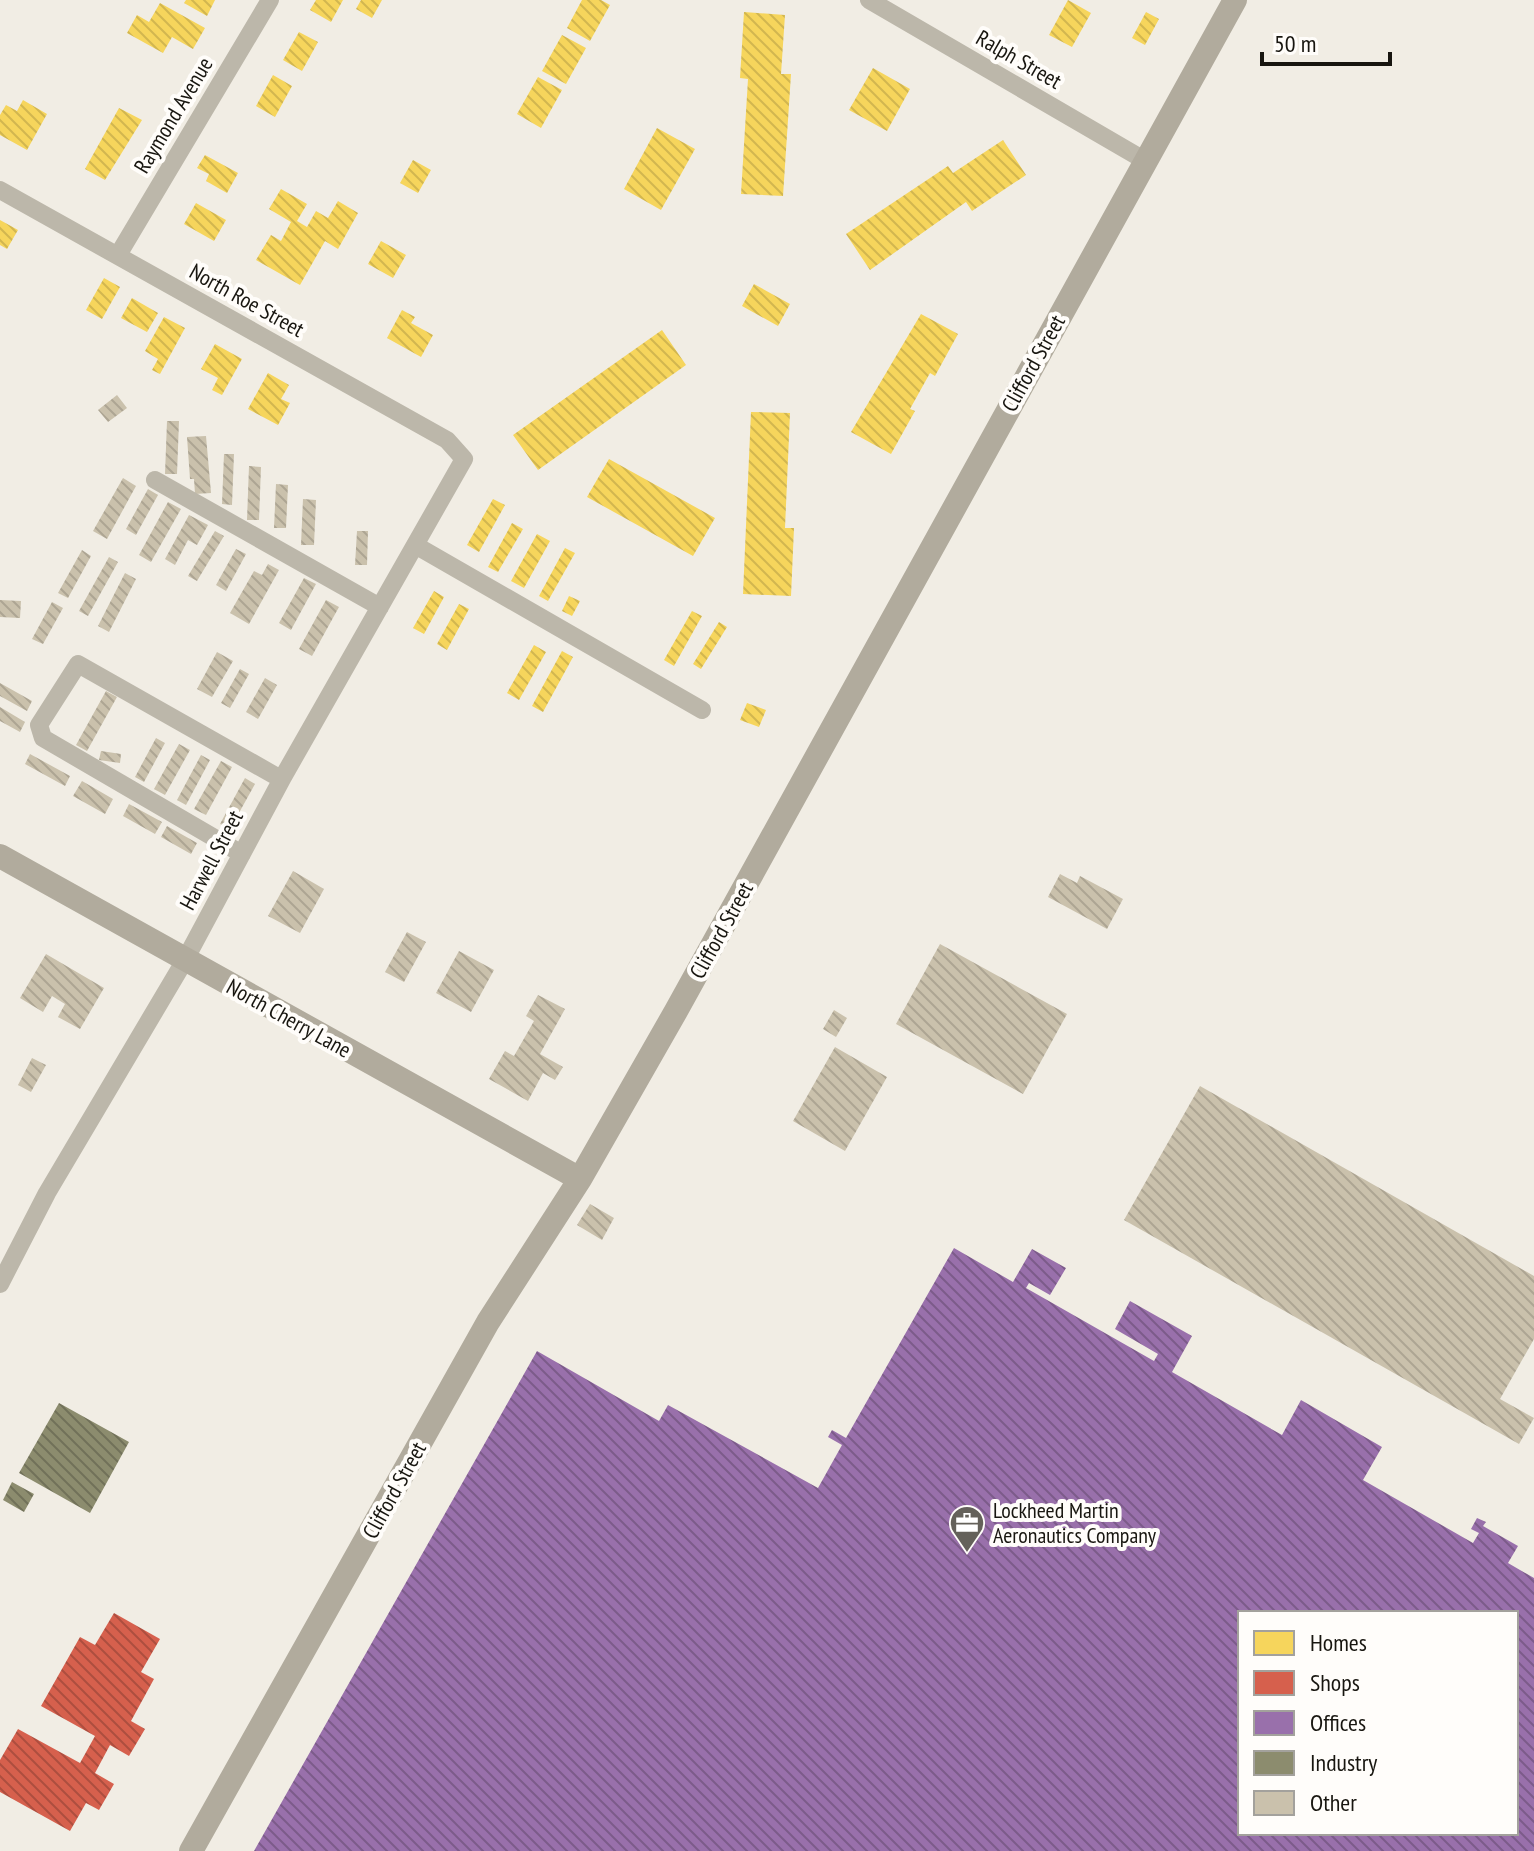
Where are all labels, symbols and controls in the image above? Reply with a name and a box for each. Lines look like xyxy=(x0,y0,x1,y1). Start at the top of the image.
scale bar xyxy=(1262,16,1390,66)
street label: Ralph Street xyxy=(971,23,1067,95)
text: 50 m xyxy=(1274,28,1316,59)
street label: Raymond Avenue xyxy=(127,52,219,178)
street label: North Roe Street xyxy=(185,257,309,343)
street label: Clifford Street xyxy=(995,310,1071,416)
street label: Harwell Street xyxy=(173,805,249,915)
street label: Clifford Street xyxy=(683,877,759,983)
street label: North Cherry Lane xyxy=(222,972,356,1064)
street label: Clifford Street xyxy=(356,1437,432,1543)
place label: Lockheed Martin Aeronautics Company xyxy=(993,1496,1157,1549)
office icon: Lockheed Martin Aeronautics Company xyxy=(948,1504,986,1554)
legend xyxy=(1238,1611,1518,1835)
text: Homes xyxy=(1310,1627,1367,1658)
text: Shops xyxy=(1310,1667,1360,1698)
text: Offices xyxy=(1310,1707,1366,1738)
text: Industry xyxy=(1310,1747,1377,1778)
text: Other xyxy=(1310,1787,1357,1818)

